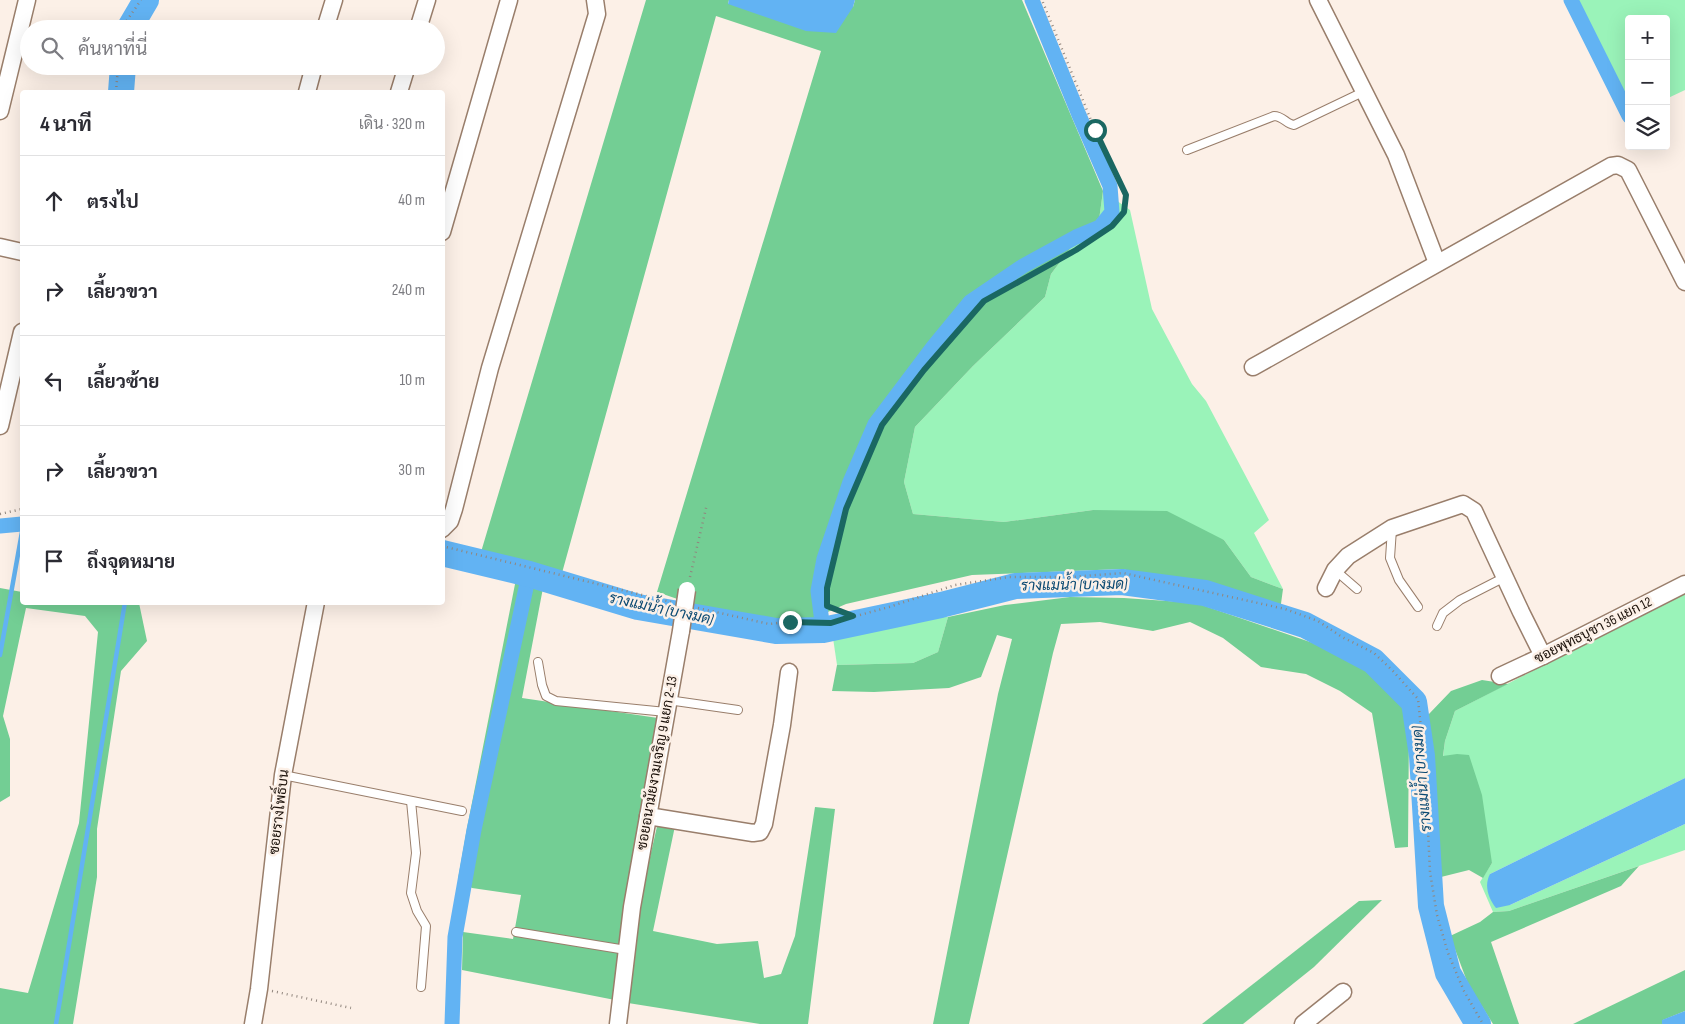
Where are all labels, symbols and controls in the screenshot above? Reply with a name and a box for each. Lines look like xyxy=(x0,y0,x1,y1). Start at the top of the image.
map controls xyxy=(1625,15,1670,150)
button: + xyxy=(1625,15,1670,60)
search box xyxy=(20,20,445,75)
icon: search xyxy=(38,34,66,62)
text: ค้นหาที่นี่ xyxy=(78,38,147,61)
button: − xyxy=(1625,60,1670,105)
button: layers xyxy=(1625,105,1670,150)
text: 4 นาที xyxy=(40,112,92,137)
text: เดิน · 320 m xyxy=(359,115,425,134)
route start xyxy=(1084,119,1107,142)
icon: ahead xyxy=(40,187,68,215)
text: ตรงไป xyxy=(87,191,139,214)
text: 40 m xyxy=(398,191,425,210)
icon: right xyxy=(40,277,68,305)
text: เลี้ยวขวา xyxy=(87,281,158,304)
text: 240 m xyxy=(392,281,425,300)
icon: left xyxy=(40,367,68,395)
text: เลี้ยวซ้าย xyxy=(87,371,159,394)
text: 10 m xyxy=(399,371,425,390)
icon: right xyxy=(40,457,68,485)
text: เลี้ยวขวา xyxy=(87,461,158,484)
text: 30 m xyxy=(398,461,425,480)
icon: arrive xyxy=(40,547,68,575)
text: ถึงจุดหมาย xyxy=(87,551,175,574)
water label: รางแม่น้ำ (บางมด) xyxy=(1020,571,1128,595)
water label: รางแม่น้ำ (บางมด) xyxy=(607,585,717,630)
street label: ซอยพุทธบูชา 36 แยก 12 xyxy=(1531,593,1655,668)
route end xyxy=(779,611,802,634)
street label: ซอยอนามัยงามเจริญ 9 แยก 2-13 xyxy=(633,675,681,851)
water label: รางแม่น้ำ (บางมด) xyxy=(1404,724,1436,833)
street label: ซอยรางโพธิ์บน xyxy=(261,768,293,856)

